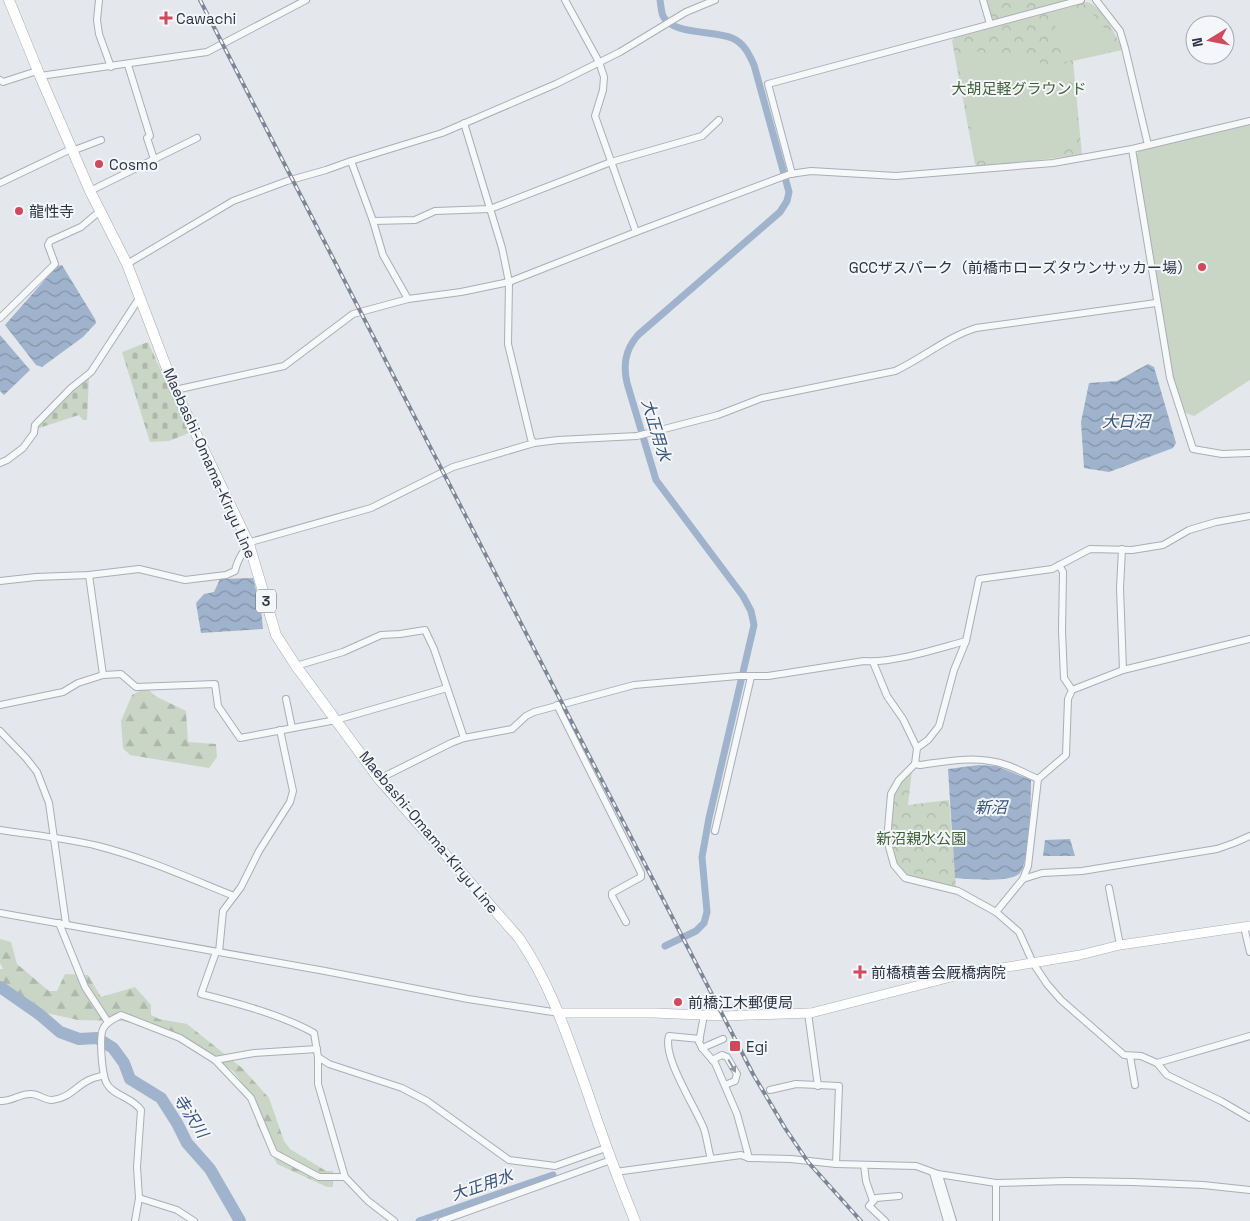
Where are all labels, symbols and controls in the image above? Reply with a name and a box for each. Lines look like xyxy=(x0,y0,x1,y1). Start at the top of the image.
place label: Cawachi xyxy=(176,9,236,28)
marker: Cawachi xyxy=(160,12,172,24)
north arrow xyxy=(1185,15,1235,65)
text: N xyxy=(1188,36,1207,48)
park label: 大胡足軽グラウンド xyxy=(951,79,1087,98)
place label: Cosmo xyxy=(109,155,158,174)
marker: Cosmo xyxy=(93,158,105,170)
place label: 龍性寺 xyxy=(29,202,74,221)
marker: 龍性寺 xyxy=(13,205,25,217)
place label: GCCザスパーク（前橋市ローズタウンサッカー場） xyxy=(849,258,1192,277)
marker: GCCザスパーク（前橋市ローズタウンサッカー場） xyxy=(1196,261,1208,273)
street label: Maebashi-Omama-Kiryu Line xyxy=(159,365,261,561)
water label: 大正用水 xyxy=(637,396,676,466)
water label: 大日沼 xyxy=(1102,411,1152,432)
road number: 3 xyxy=(256,590,276,612)
street label: Maebashi-Omama-Kiryu Line xyxy=(355,747,503,917)
water label: 新沼 xyxy=(975,797,1009,818)
park label: 新沼親水公園 xyxy=(876,829,966,848)
place label: 前橋積善会厩橋病院 xyxy=(871,963,1006,982)
marker: 前橋積善会厩橋病院 xyxy=(853,965,867,979)
place label: 前橋江木郵便局 xyxy=(688,993,793,1012)
marker: 前橋江木郵便局 xyxy=(672,996,684,1008)
place label: Egi xyxy=(746,1037,768,1056)
marker: Egi xyxy=(728,1039,742,1053)
one-way arrow xyxy=(728,1060,737,1073)
water label: 寺沢川 xyxy=(169,1090,214,1144)
water label: 大正用水 xyxy=(448,1164,518,1205)

